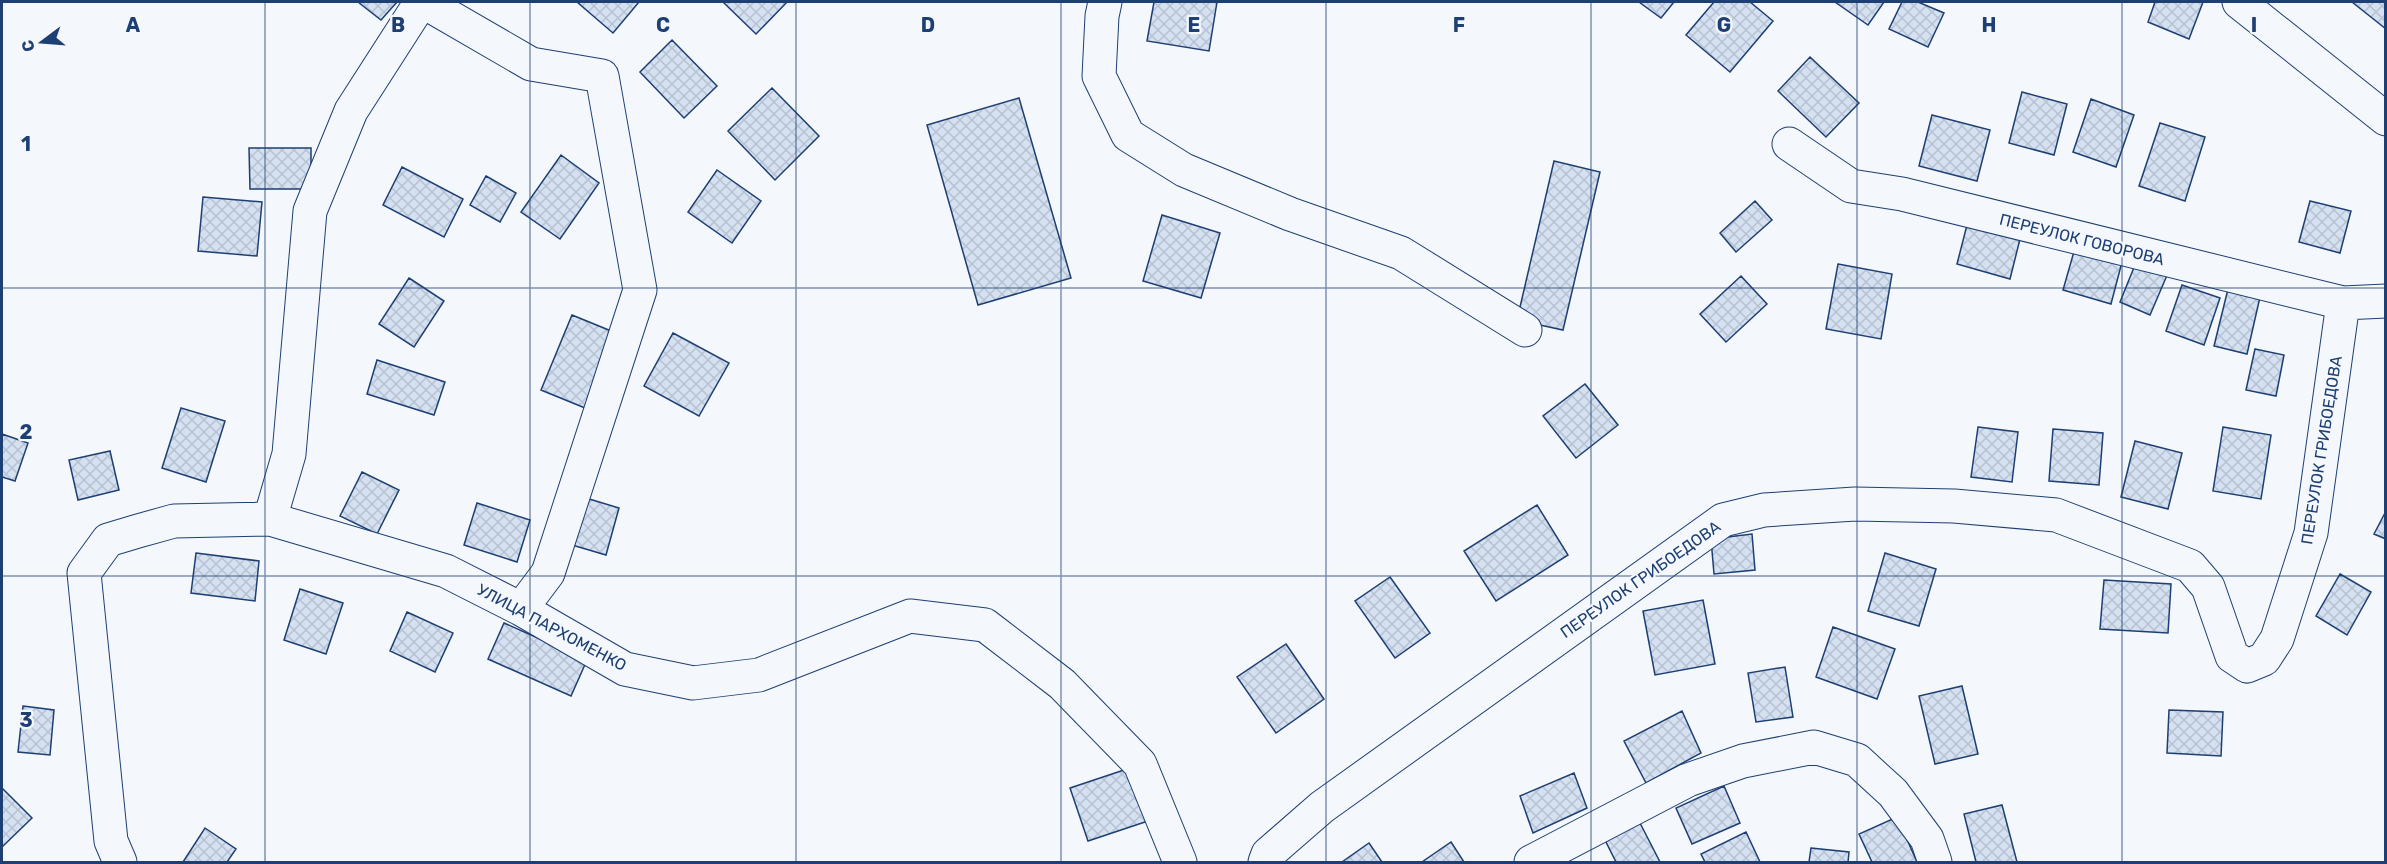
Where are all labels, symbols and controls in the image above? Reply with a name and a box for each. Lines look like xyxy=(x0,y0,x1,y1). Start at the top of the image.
north arrow xyxy=(12,12,72,72)
text: A xyxy=(126,13,141,37)
text: B xyxy=(391,13,405,37)
text: C xyxy=(656,13,670,37)
text: D xyxy=(921,13,935,37)
text: E xyxy=(1188,13,1200,37)
text: F xyxy=(1453,13,1465,37)
text: G xyxy=(1717,13,1731,37)
text: H xyxy=(1982,13,1996,37)
text: I xyxy=(2251,13,2257,37)
text: С xyxy=(17,38,39,54)
text: 1 xyxy=(21,132,31,156)
street label: ПЕРЕУЛОК ГОВОРОВА xyxy=(1997,210,2167,269)
street label: ПЕРЕУЛОК ГРИБОЕДОВА xyxy=(2297,354,2346,546)
text: 2 xyxy=(20,420,33,444)
street label: ПЕРЕУЛОК ГРИБОЕДОВА xyxy=(1557,517,1724,642)
street label: УЛИЦА ПАРХОМЕНКО xyxy=(474,580,630,675)
text: 3 xyxy=(19,708,33,732)

